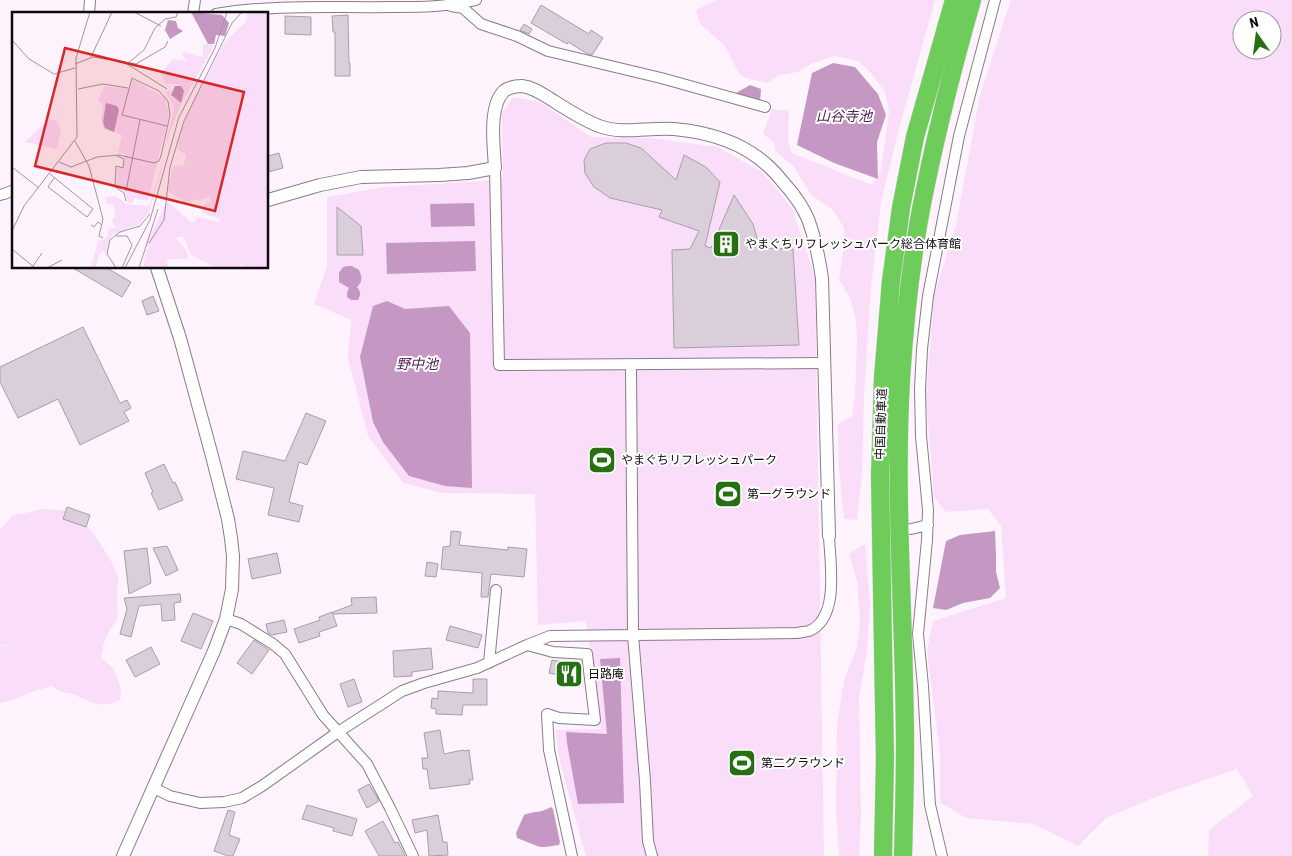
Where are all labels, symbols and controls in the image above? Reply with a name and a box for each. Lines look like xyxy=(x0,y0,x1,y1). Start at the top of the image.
north arrow xyxy=(1232,10,1282,60)
inset map xyxy=(12,12,269,269)
text: N xyxy=(1248,14,1260,31)
water label: 山谷寺池 xyxy=(816,108,874,124)
building icon: やまぐちリフレッシュパーク総合体育館 xyxy=(711,229,741,259)
place label: やまぐちリフレッシュパーク総合体育館 xyxy=(745,237,961,251)
water label: 野中池 xyxy=(396,356,440,372)
street label: 中国自動車道 xyxy=(873,388,889,460)
sports icon: やまぐちリフレッシュパーク xyxy=(587,445,617,475)
place label: やまぐちリフレッシュパーク xyxy=(621,453,777,467)
sports icon: 第一グラウンド xyxy=(713,479,743,509)
place label: 第一グラウンド xyxy=(747,487,831,501)
restaurant icon: 日路庵 xyxy=(554,659,584,689)
place label: 日路庵 xyxy=(588,667,624,681)
sports icon: 第二グラウンド xyxy=(727,748,757,778)
place label: 第二グラウンド xyxy=(761,756,845,770)

